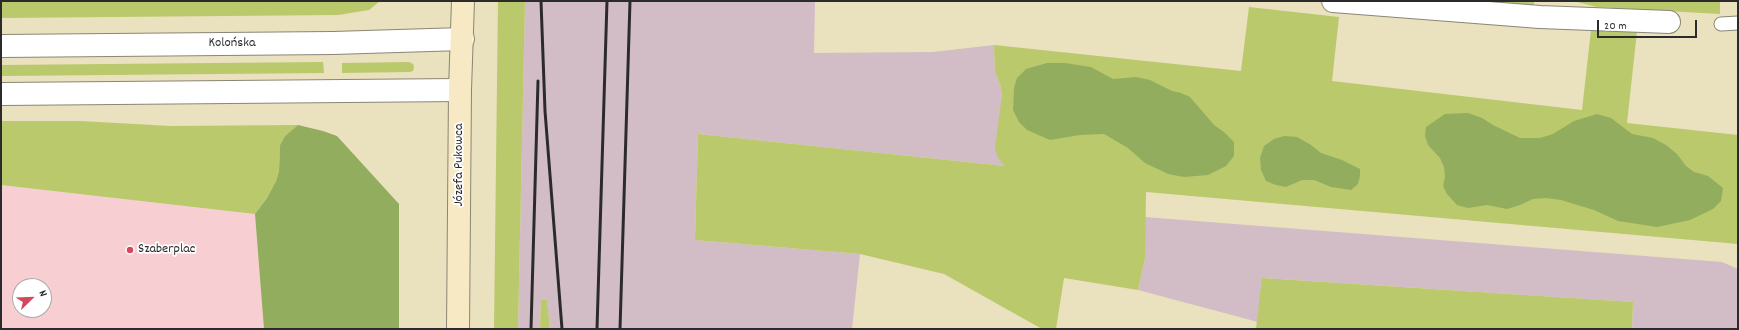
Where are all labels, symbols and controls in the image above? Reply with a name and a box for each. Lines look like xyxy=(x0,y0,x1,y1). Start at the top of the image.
scale bar xyxy=(1599,12,1699,38)
text: 20 m xyxy=(1604,18,1627,35)
street label: Kolońska xyxy=(209,36,255,52)
street label: Józefa Pukowca xyxy=(452,123,468,207)
place label: Szaberplac xyxy=(138,242,195,258)
marker: Szaberplac xyxy=(125,245,135,255)
north arrow xyxy=(12,278,52,318)
text: N xyxy=(34,288,51,299)

